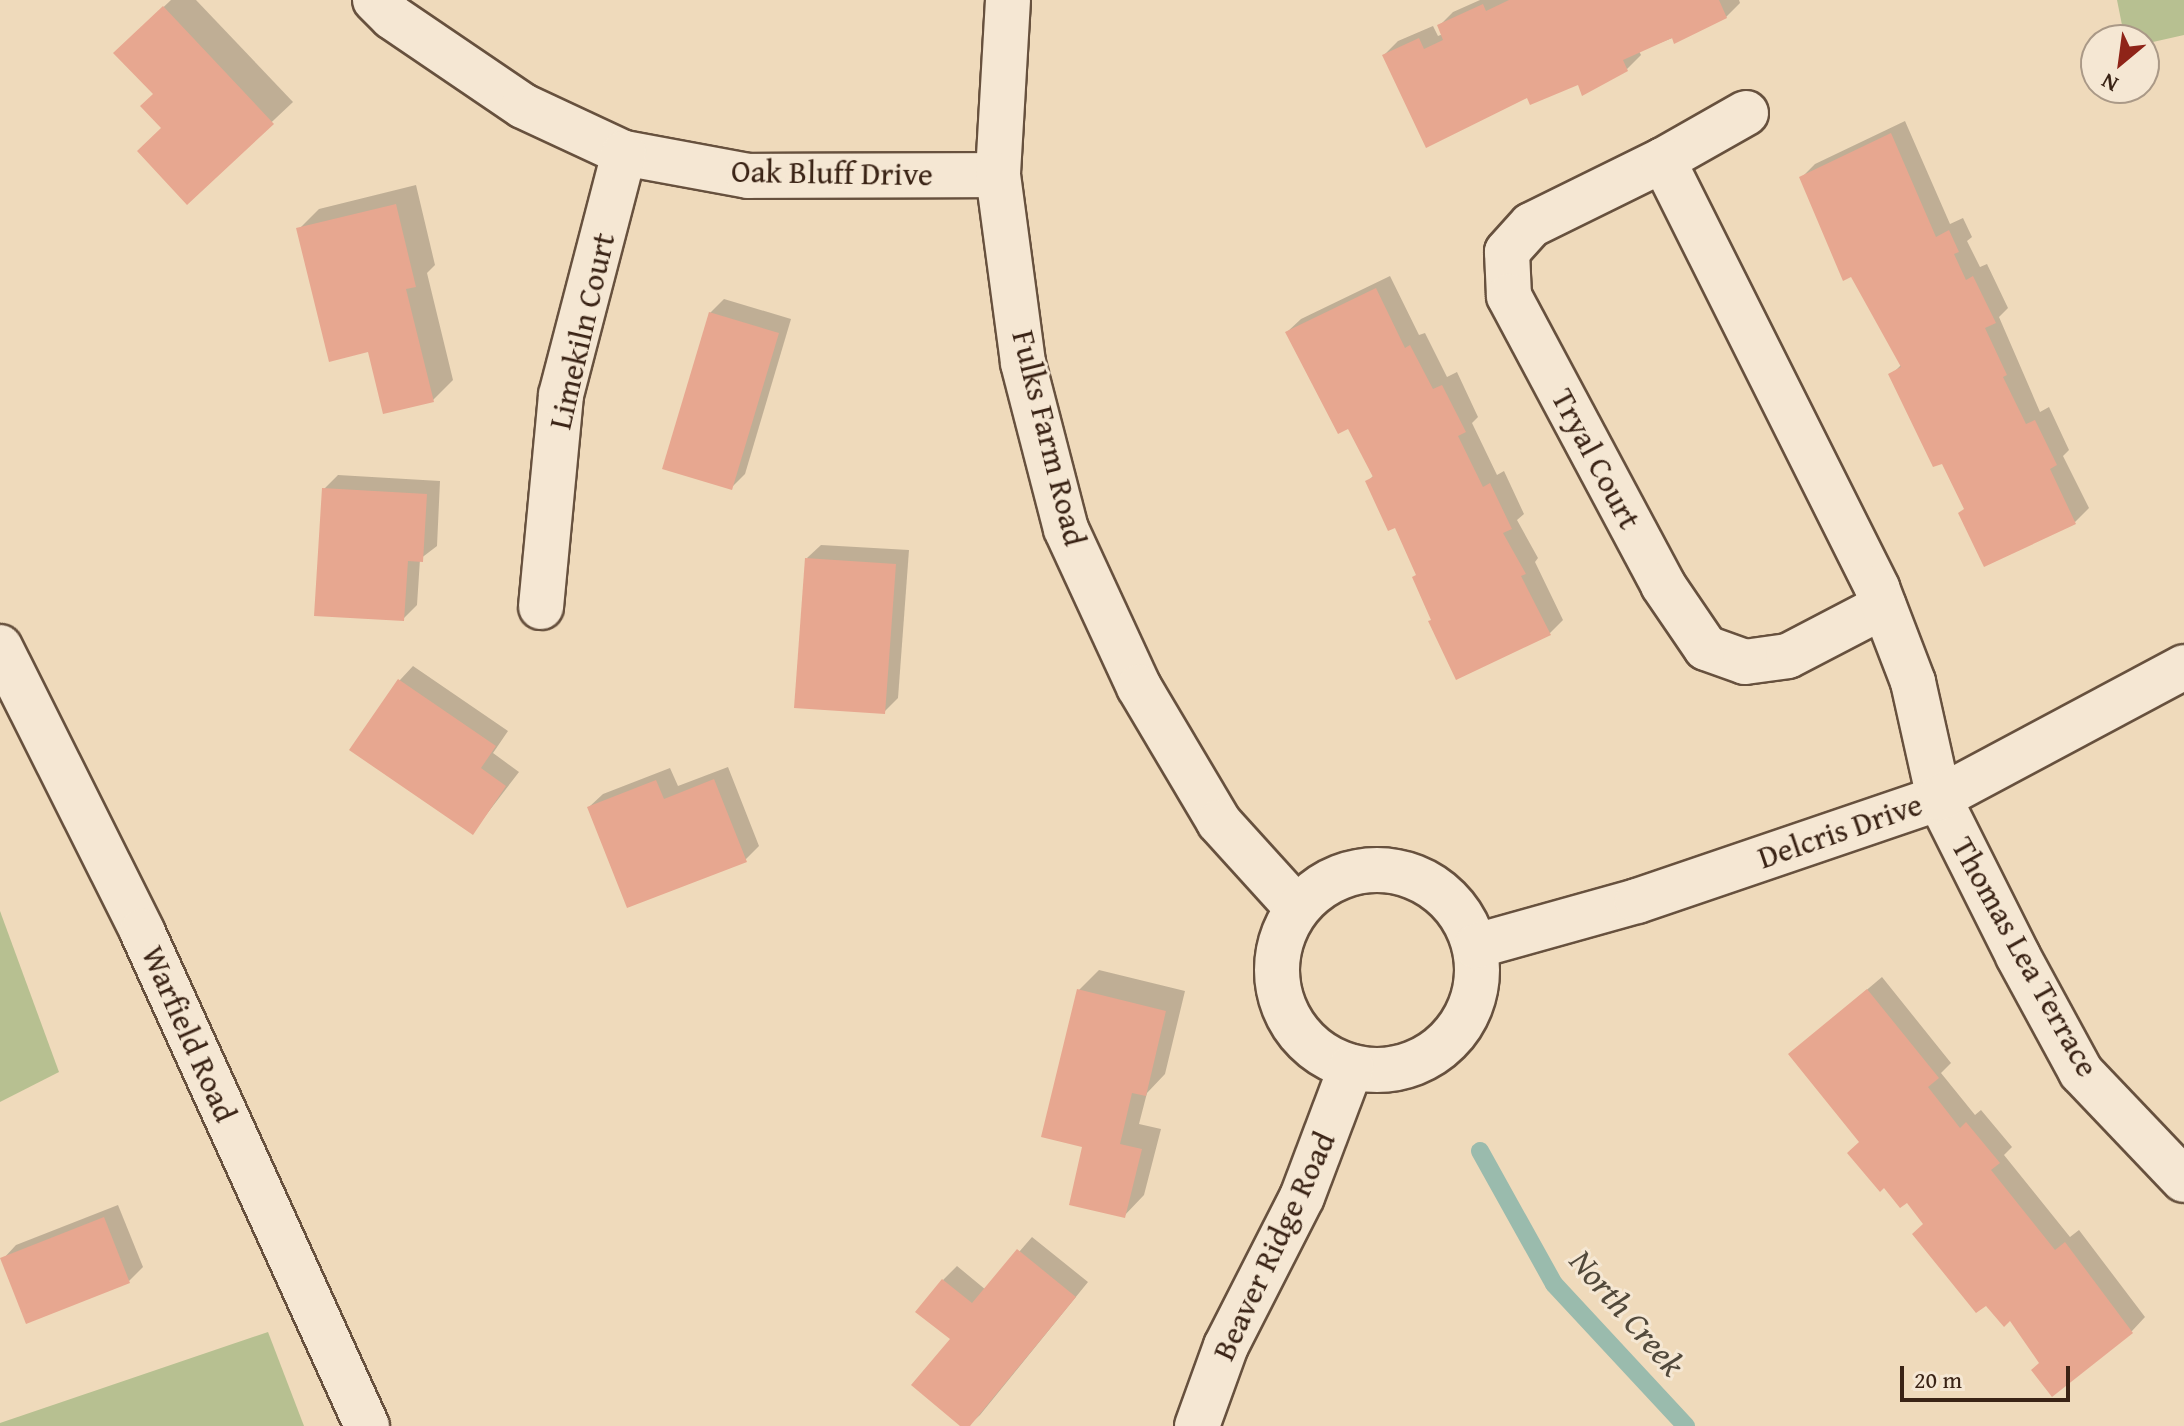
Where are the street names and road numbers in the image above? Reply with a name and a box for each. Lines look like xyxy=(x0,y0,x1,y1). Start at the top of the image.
street label: Oak Bluff Drive xyxy=(731,152,933,194)
street label: Limekiln Court xyxy=(541,229,623,433)
street label: Fulks Farm Road xyxy=(1004,326,1094,550)
street label: Tryal Court xyxy=(1543,382,1649,536)
street label: Delcris Drive xyxy=(1753,785,1927,877)
street label: Thomas Lea Terrace xyxy=(1943,830,2107,1084)
street label: Warfield Road xyxy=(133,940,245,1128)
street label: Beaver Ridge Road xyxy=(1204,1126,1344,1366)

